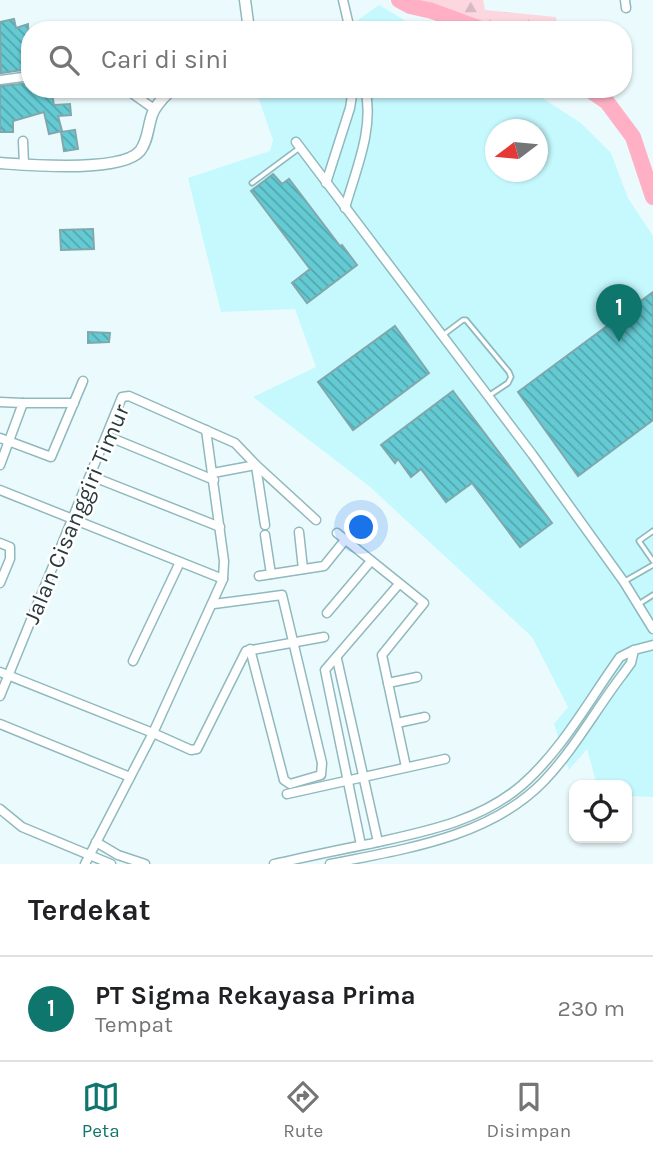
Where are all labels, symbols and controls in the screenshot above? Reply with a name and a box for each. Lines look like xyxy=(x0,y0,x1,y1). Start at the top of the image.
search box xyxy=(21,21,632,98)
icon: search xyxy=(45,41,83,79)
text: Cari di sini xyxy=(101,44,229,75)
north arrow xyxy=(485,119,548,182)
pin: 1 xyxy=(596,284,642,342)
street label: Jalan Cisanggiri Timur xyxy=(18,400,135,628)
your location xyxy=(344,510,378,544)
map controls xyxy=(569,780,632,843)
button: locate xyxy=(569,780,632,843)
text: Terdekat xyxy=(28,892,151,928)
text: PT Sigma Rekayasa Prima xyxy=(95,980,416,1011)
text: 1 xyxy=(47,995,55,1022)
text: 230 m xyxy=(557,995,625,1022)
text: Tempat xyxy=(95,1011,173,1038)
tab: Peta xyxy=(82,1078,120,1142)
tab: Rute xyxy=(283,1078,323,1142)
tab: Disimpan xyxy=(487,1078,571,1142)

